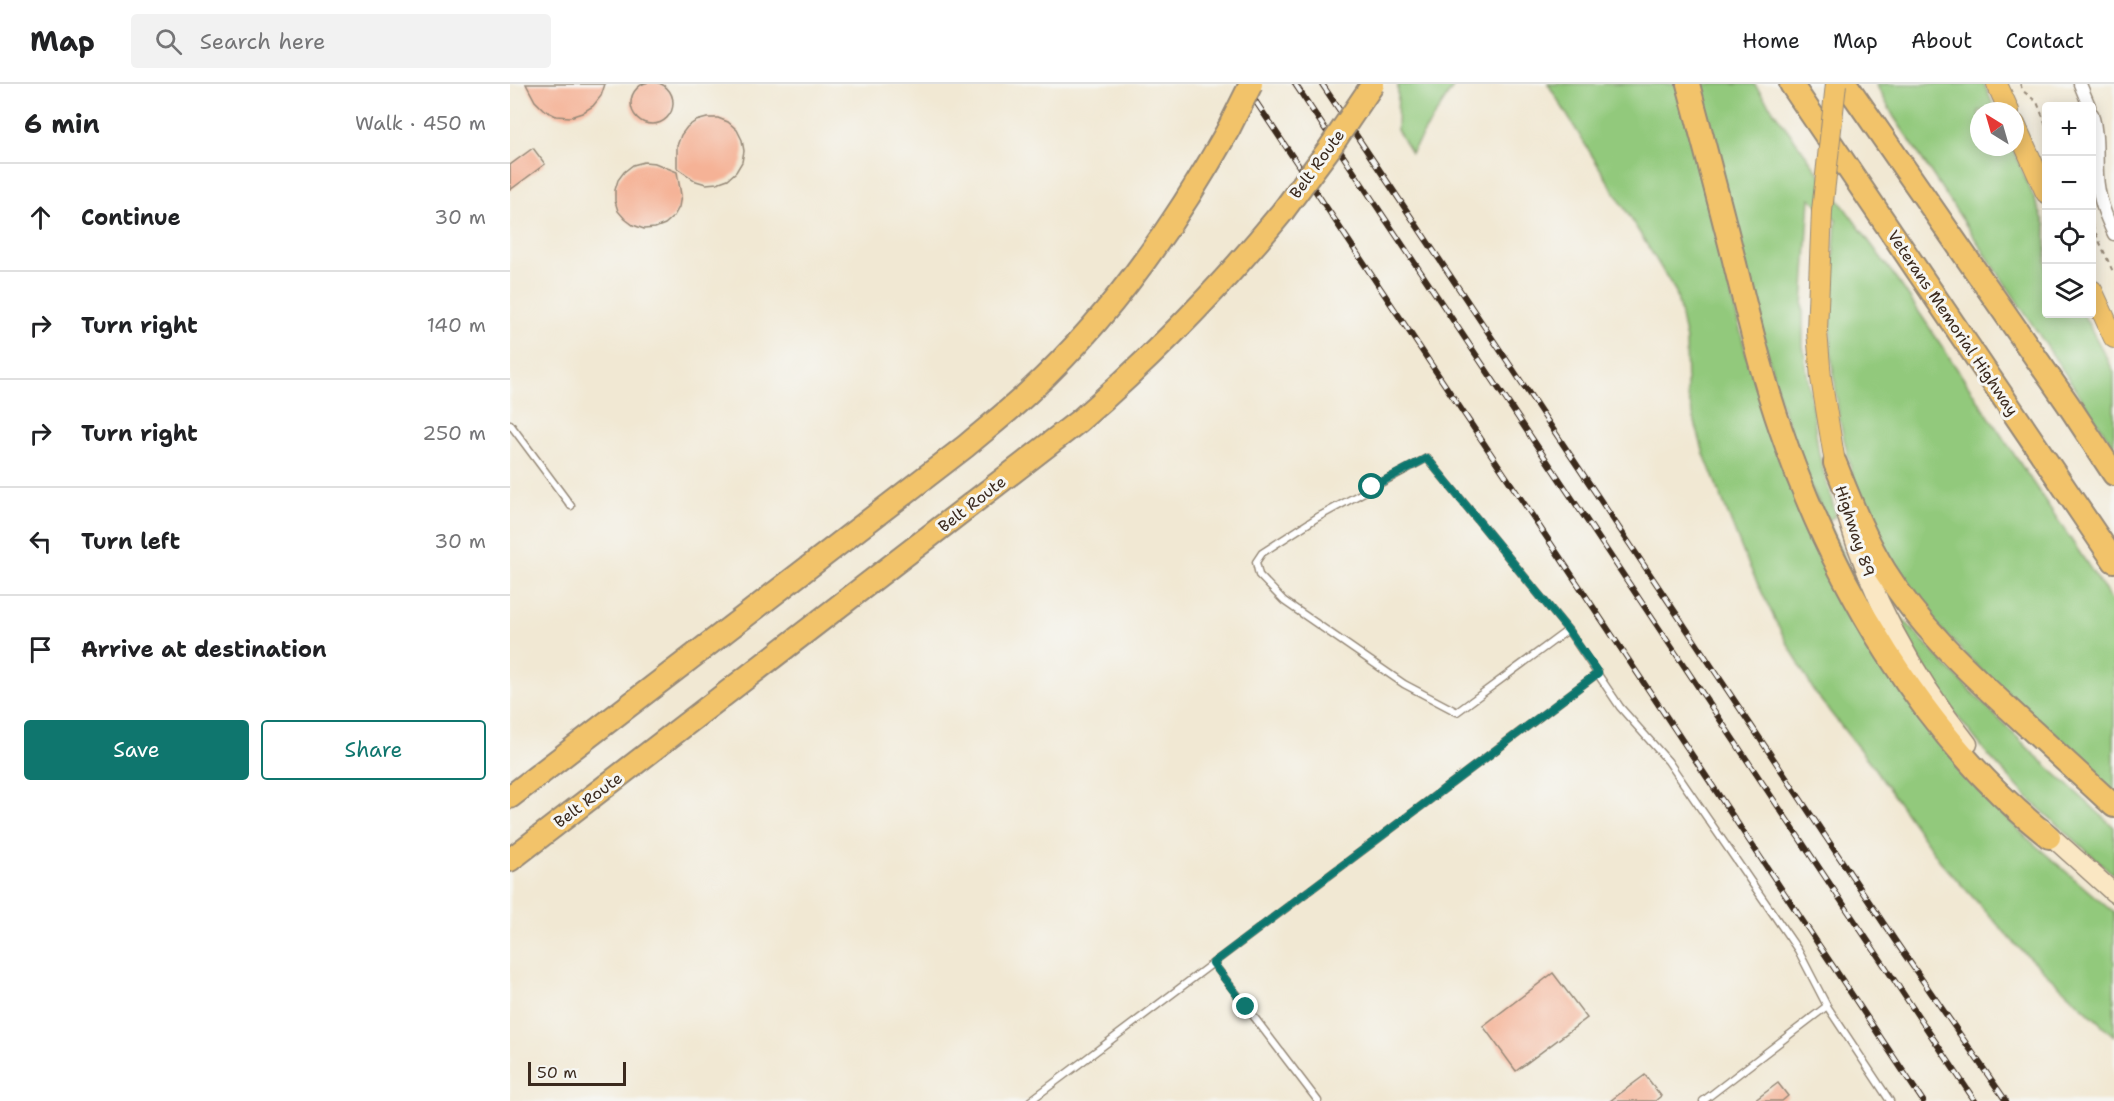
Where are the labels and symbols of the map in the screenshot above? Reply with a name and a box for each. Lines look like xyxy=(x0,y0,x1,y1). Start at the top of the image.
north arrow xyxy=(1970,102,2024,156)
street label: Belt Route xyxy=(1285,125,1349,203)
street label: Veterans Memorial Highway xyxy=(1883,226,2023,420)
street label: Belt Route xyxy=(934,471,1010,537)
route start xyxy=(1358,473,1384,499)
street label: Highway 89 xyxy=(1830,483,1880,579)
street label: Belt Route xyxy=(550,767,626,833)
route end xyxy=(1232,993,1258,1019)
scale bar xyxy=(528,1059,626,1086)

